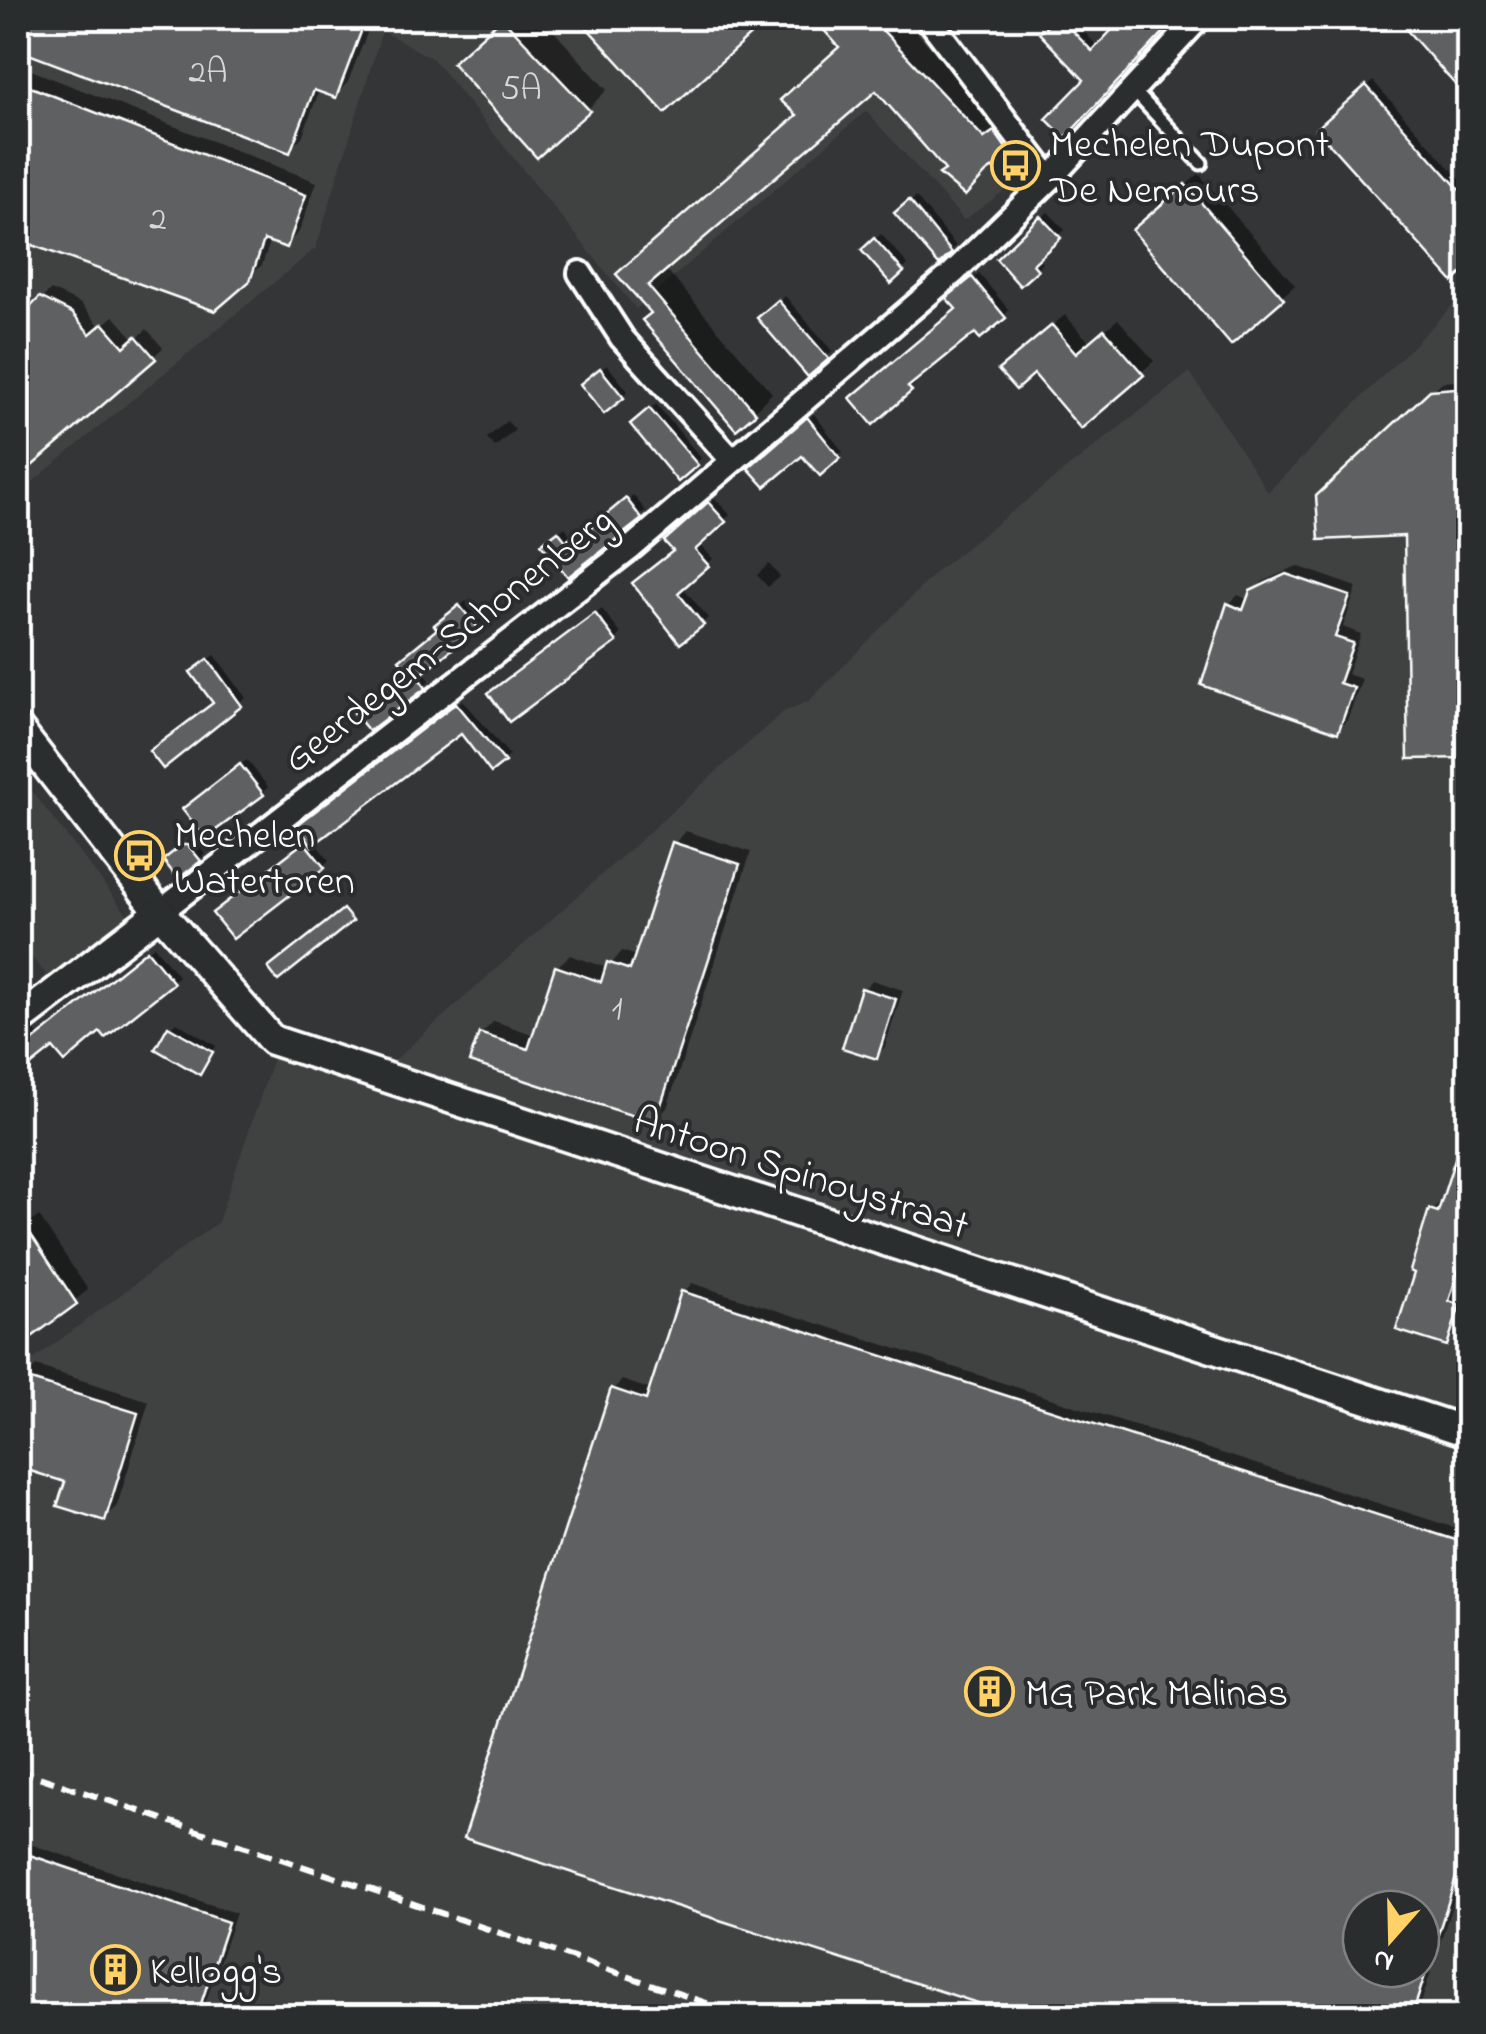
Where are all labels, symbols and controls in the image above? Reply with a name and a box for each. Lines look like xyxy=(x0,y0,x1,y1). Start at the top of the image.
house number: 2A xyxy=(189,48,227,99)
house number: 5A xyxy=(500,65,542,116)
place label: Mechelen Dupont De Nemours xyxy=(1049,117,1329,222)
bus stop icon: Mechelen Dupont De Nemours xyxy=(989,139,1041,191)
house number: 2 xyxy=(149,195,167,246)
street label: Geerdegem-Schonenberg xyxy=(272,493,628,790)
place label: Mechelen Watertoren xyxy=(174,808,355,913)
bus stop icon: Mechelen Watertoren xyxy=(113,830,165,882)
house number: 1 xyxy=(611,985,623,1036)
street label: Antoon Spinoystraat xyxy=(625,1093,976,1257)
building icon: MG Park Malinas xyxy=(964,1665,1016,1717)
place label: MG Park Malinas xyxy=(1025,1666,1288,1725)
north arrow xyxy=(1341,1889,1441,1989)
text: N xyxy=(1368,1937,1400,1982)
building icon: Kellogg's xyxy=(89,1943,141,1995)
place label: Kellogg's xyxy=(150,1944,282,2003)

